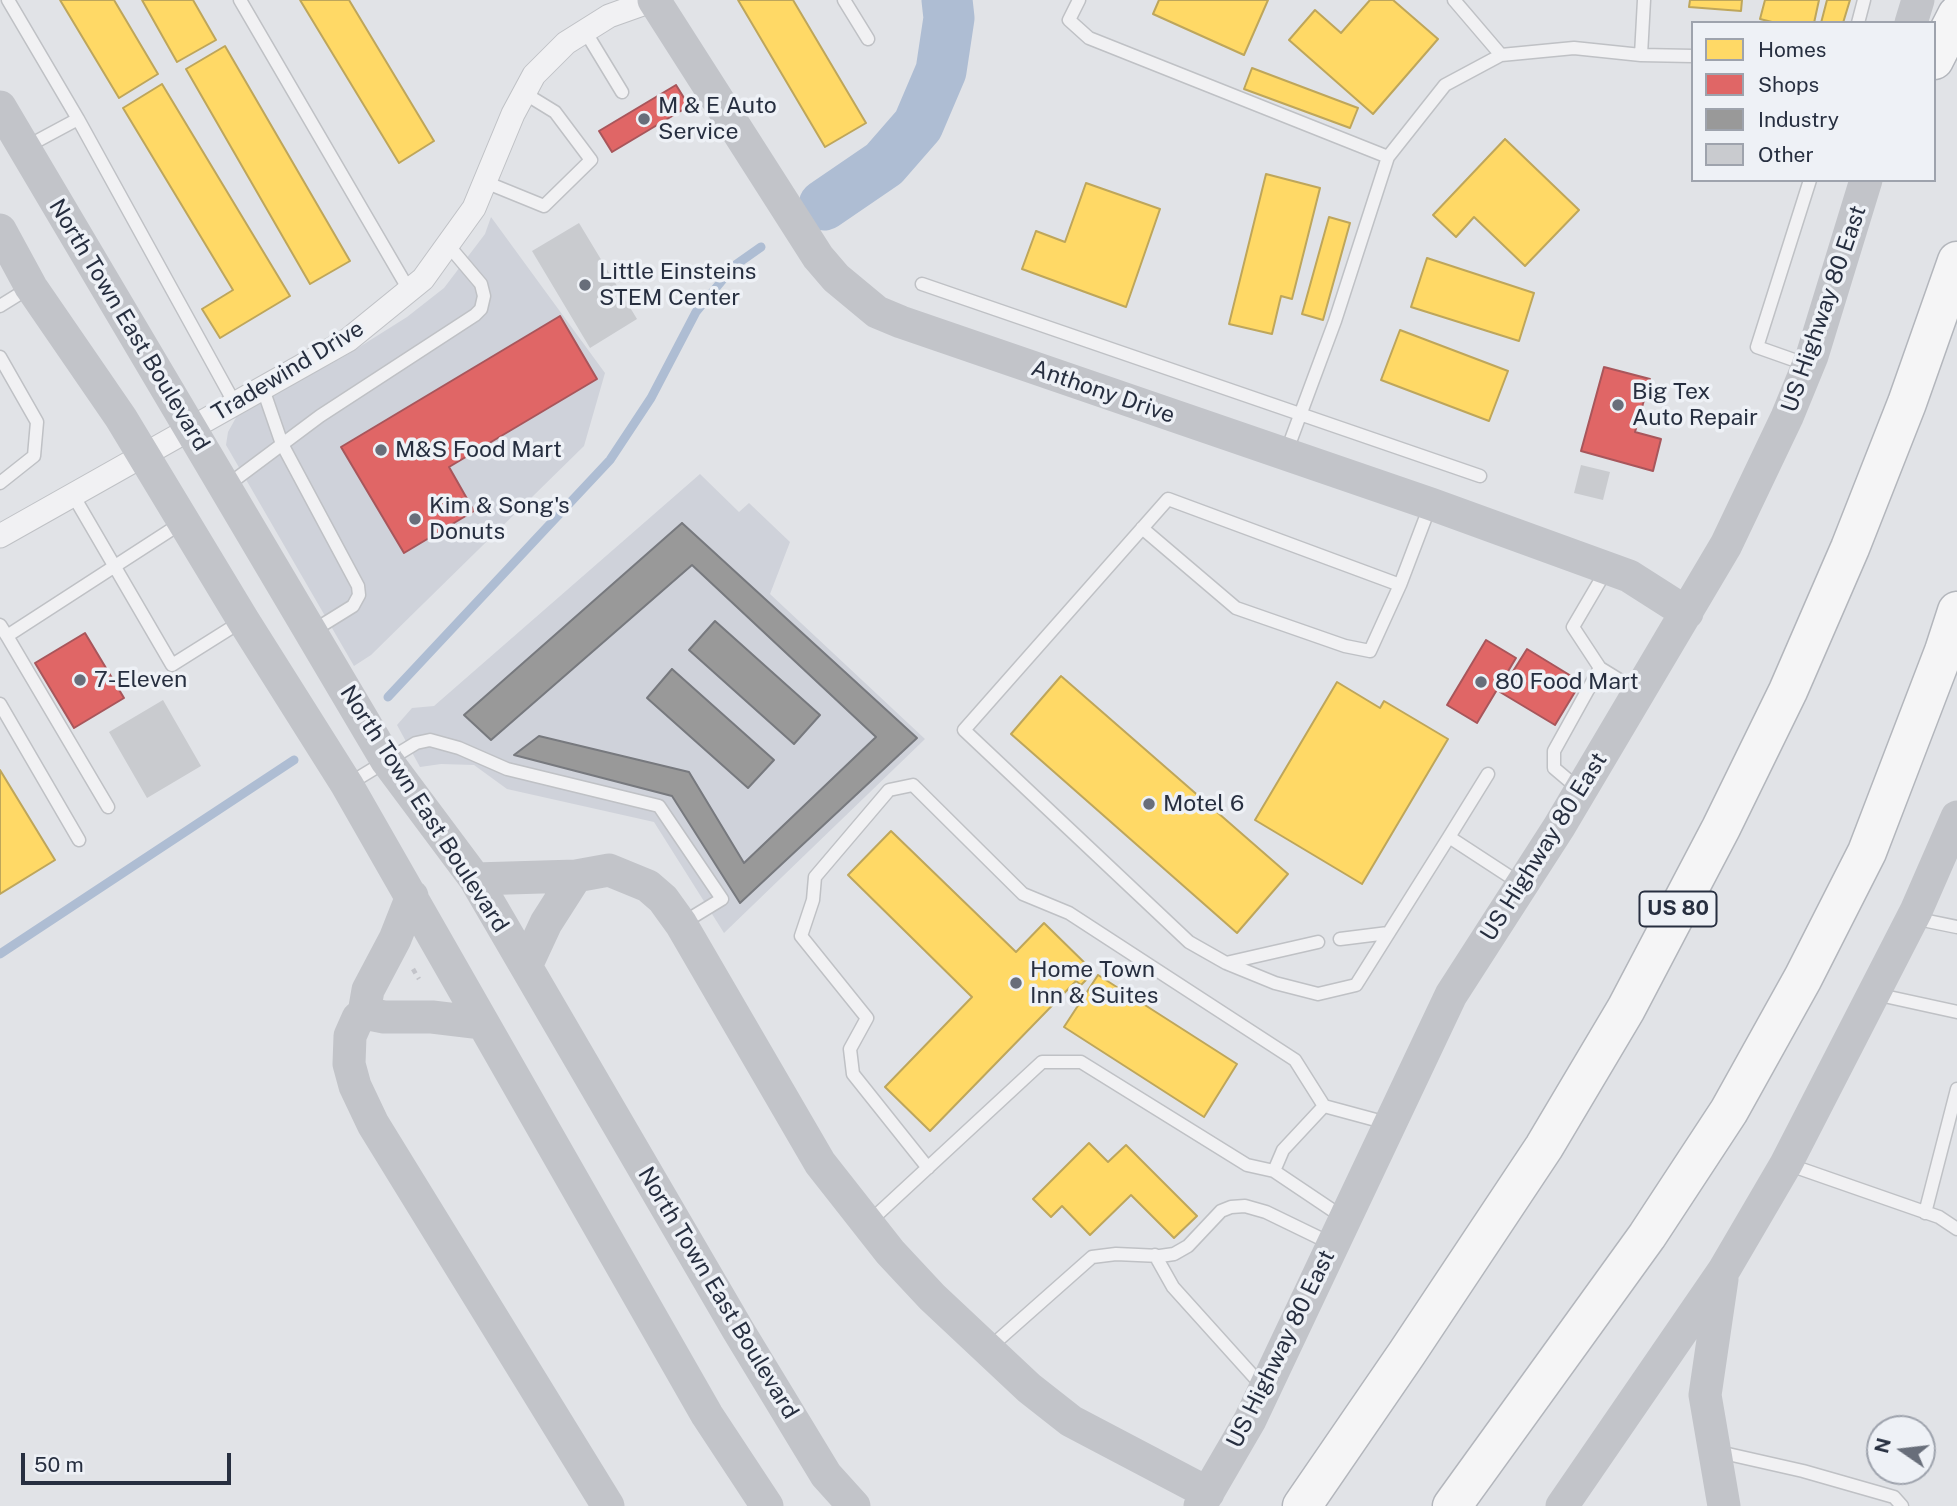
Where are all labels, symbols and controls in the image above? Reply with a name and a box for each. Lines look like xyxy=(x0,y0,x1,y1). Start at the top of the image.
legend xyxy=(1691,21,1936,182)
text: Homes xyxy=(1758,37,1826,62)
text: Shops xyxy=(1758,72,1819,97)
place label: M & E Auto Service xyxy=(658,92,777,146)
text: Industry xyxy=(1758,107,1839,132)
marker: M & E Auto Service xyxy=(636,111,652,127)
text: Other xyxy=(1758,142,1814,167)
street label: North Town East Boulevard xyxy=(43,194,215,456)
street label: US Highway 80 East xyxy=(1776,202,1872,416)
place label: Little Einsteins STEM Center xyxy=(599,258,756,312)
marker: Little Einsteins STEM Center xyxy=(577,277,593,293)
street label: Tradewind Drive xyxy=(207,315,369,427)
street label: Anthony Drive xyxy=(1028,355,1178,429)
place label: Big Tex Auto Repair xyxy=(1632,378,1758,432)
marker: Big Tex Auto Repair xyxy=(1610,397,1626,413)
place label: M&S Food Mart xyxy=(395,436,562,464)
marker: M&S Food Mart xyxy=(373,442,389,458)
place label: Kim & Song's Donuts xyxy=(429,492,570,546)
marker: Kim & Song's Donuts xyxy=(407,511,423,527)
place label: 7-Eleven xyxy=(94,666,187,694)
place label: 80 Food Mart xyxy=(1495,668,1639,696)
marker: 7-Eleven xyxy=(72,672,88,688)
marker: 80 Food Mart xyxy=(1473,674,1489,690)
street label: North Town East Boulevard xyxy=(334,680,514,938)
street label: US Highway 80 East xyxy=(1475,748,1613,946)
place label: Motel 6 xyxy=(1163,790,1244,818)
marker: Motel 6 xyxy=(1141,796,1157,812)
road number: US 80 xyxy=(1640,892,1716,926)
place label: Home Town Inn & Suites xyxy=(1030,956,1158,1010)
marker: Home Town Inn & Suites xyxy=(1008,975,1024,991)
street label: North Town East Boulevard xyxy=(632,1162,804,1424)
street label: US Highway 80 East xyxy=(1221,1245,1341,1453)
north arrow xyxy=(1866,1415,1936,1485)
text: N xyxy=(1870,1436,1895,1455)
scale bar xyxy=(24,1440,234,1484)
text: 50 m xyxy=(34,1452,84,1477)

